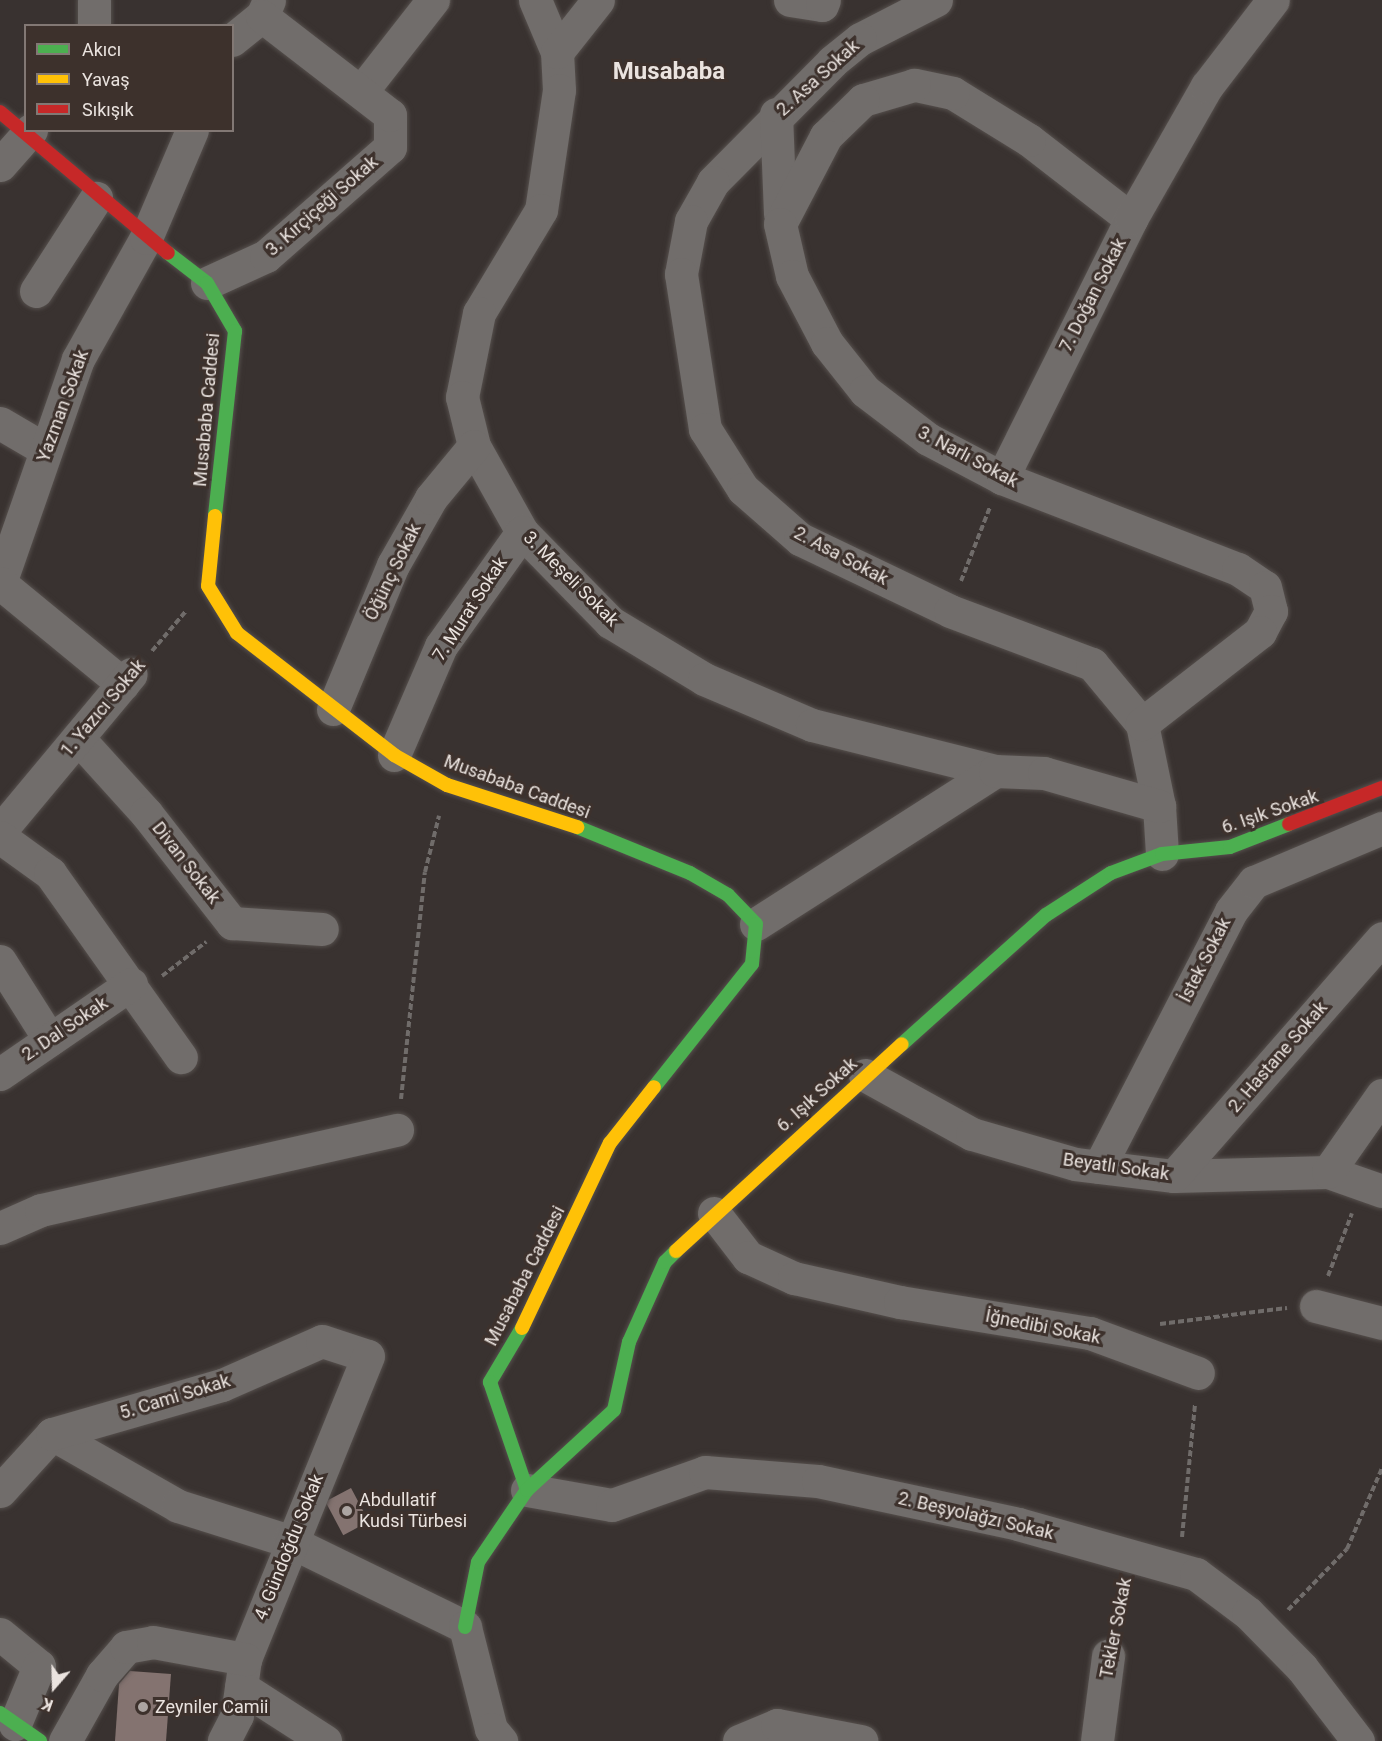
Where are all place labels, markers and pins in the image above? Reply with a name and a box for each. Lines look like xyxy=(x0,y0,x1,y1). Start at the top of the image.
place label: Abdullatif Kudsi Türbesi xyxy=(359,1490,468,1532)
marker: Abdullatif Kudsi Türbesi xyxy=(340,1504,354,1518)
place label: Zeyniler Camii xyxy=(155,1696,268,1718)
marker: Zeyniler Camii xyxy=(136,1700,150,1714)

